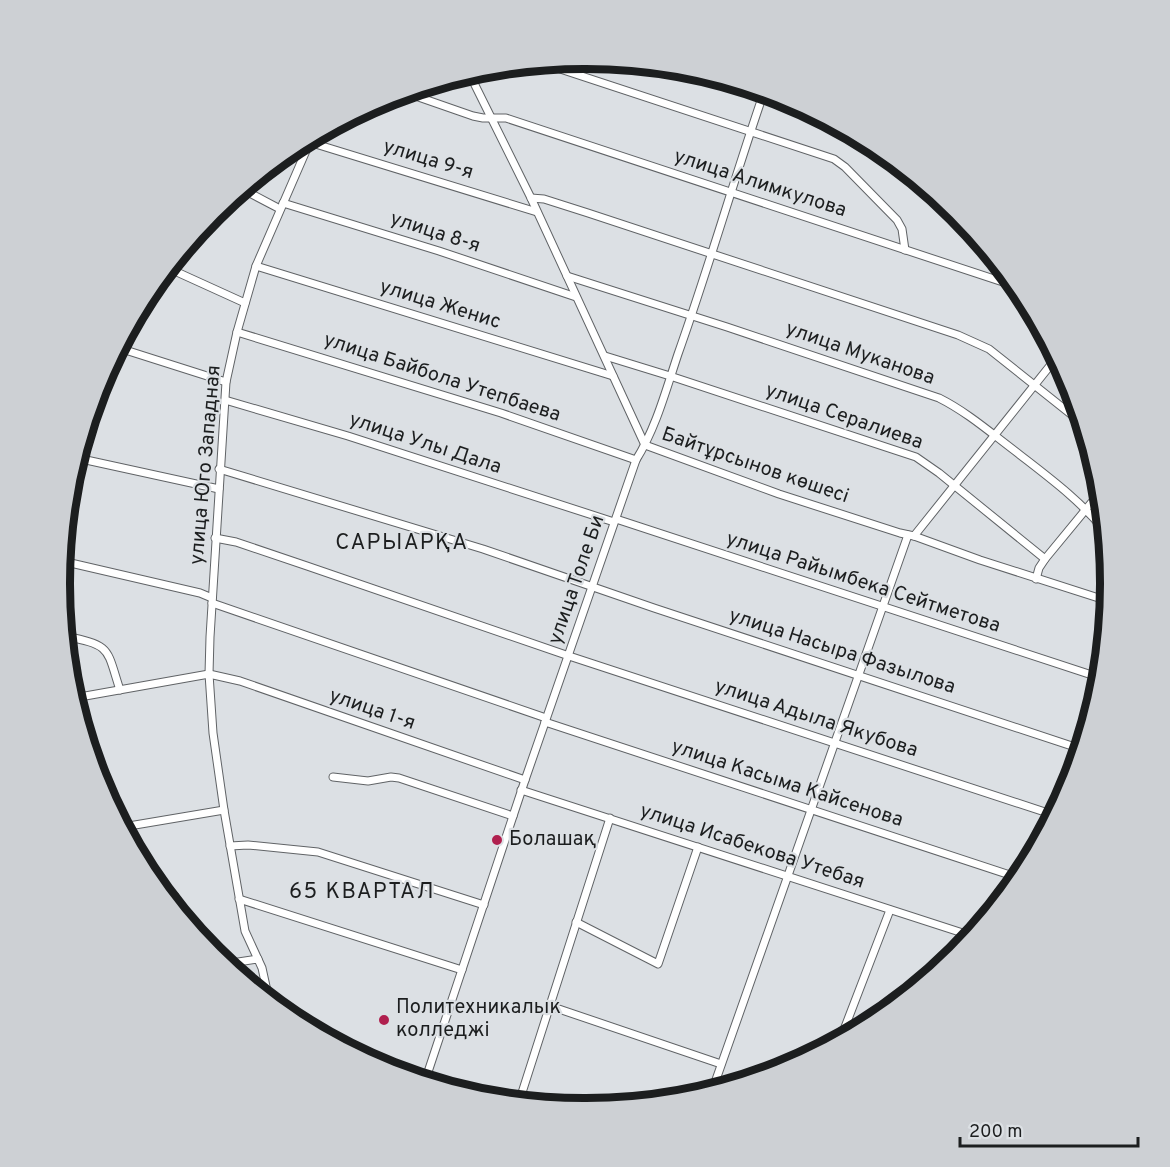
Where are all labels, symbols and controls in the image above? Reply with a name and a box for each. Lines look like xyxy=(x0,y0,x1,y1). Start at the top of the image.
street label: улица 9-я xyxy=(380,134,476,186)
street label: улица Алимкулова xyxy=(670,144,850,224)
street label: улица 8-я xyxy=(387,206,483,260)
street label: улица Женис xyxy=(376,274,504,336)
street label: улица Муканова xyxy=(782,316,938,392)
street label: улица Байбола Утепбаева xyxy=(320,327,564,429)
street label: улица Юго Западная xyxy=(184,364,228,566)
street label: улица Сералиева xyxy=(762,378,926,456)
street label: улица Улы Дала xyxy=(345,407,505,481)
street label: Байтұрсынов көшесі xyxy=(658,422,852,510)
street label: улица Толе Би xyxy=(543,512,611,648)
street label: улица Райымбека Сейтметова xyxy=(722,526,1004,640)
district label: САРЫАРҚА xyxy=(335,530,469,557)
street label: улица Насыра Фазылова xyxy=(725,603,959,701)
street label: улица Адыла Якубова xyxy=(711,674,921,764)
street label: улица 1-я xyxy=(325,683,419,737)
street label: улица Касыма Кайсенова xyxy=(668,734,906,834)
street label: улица Исабекова Утебая xyxy=(636,798,868,896)
place label: Болашақ xyxy=(509,827,597,853)
marker: Болашақ xyxy=(490,833,504,847)
district label: 65 КВАРТАЛ xyxy=(289,879,435,906)
place label: Политехникалык колледжі xyxy=(396,995,561,1044)
marker: Политехникалык колледжі xyxy=(377,1013,391,1027)
scale bar xyxy=(960,1110,1138,1148)
text: 200 m xyxy=(969,1121,1022,1144)

